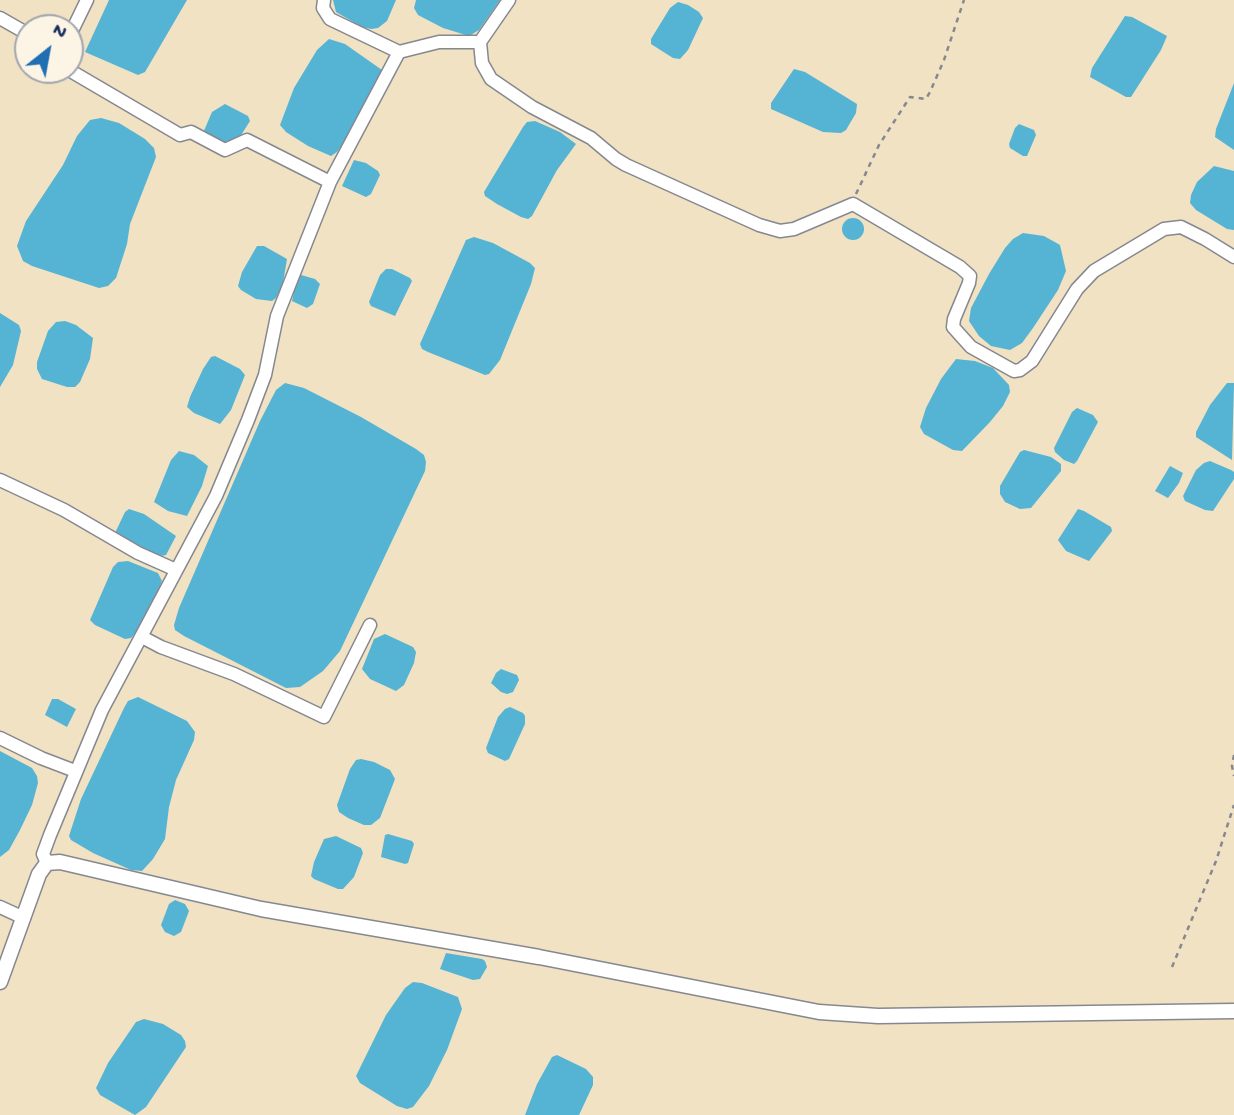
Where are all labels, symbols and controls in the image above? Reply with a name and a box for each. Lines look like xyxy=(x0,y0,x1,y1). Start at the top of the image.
north arrow xyxy=(14,14,84,84)
text: N xyxy=(48,19,70,45)

